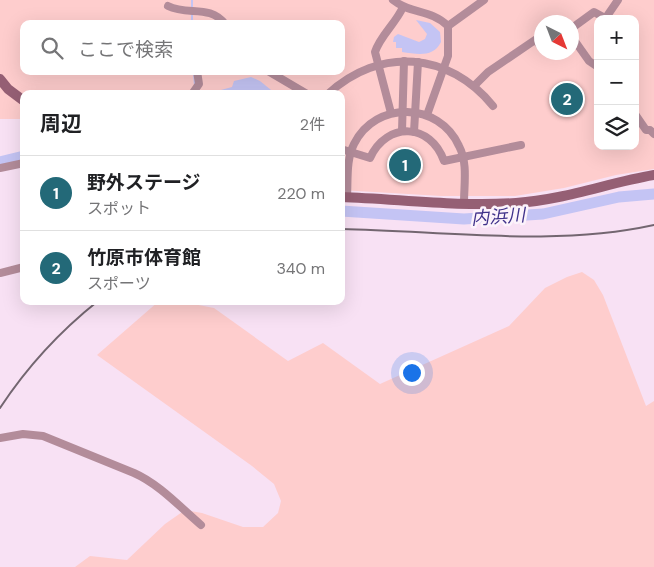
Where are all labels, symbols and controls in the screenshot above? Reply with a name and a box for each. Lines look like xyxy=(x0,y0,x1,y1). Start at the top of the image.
north arrow xyxy=(534,15,579,60)
map controls xyxy=(594,15,639,150)
button: + xyxy=(594,15,639,60)
search box xyxy=(20,20,345,75)
icon: search xyxy=(38,34,66,62)
text: ここで検索 xyxy=(78,37,173,62)
button: − xyxy=(594,60,639,105)
pin: 2 xyxy=(551,80,583,118)
button: layers xyxy=(594,105,639,150)
text: 周辺 xyxy=(40,110,82,138)
text: 2件 xyxy=(300,114,325,135)
pin: 1 xyxy=(389,146,421,184)
text: 野外ステージ xyxy=(87,170,201,195)
text: 1 xyxy=(53,183,59,204)
text: 220 m xyxy=(277,183,325,204)
text: スポット xyxy=(87,198,151,219)
water label: 内浜川 xyxy=(470,203,528,231)
text: 竹原市体育館 xyxy=(87,245,201,270)
text: 2 xyxy=(51,258,61,279)
text: 340 m xyxy=(276,258,325,279)
text: スポーツ xyxy=(87,273,151,294)
your location xyxy=(399,360,425,386)

